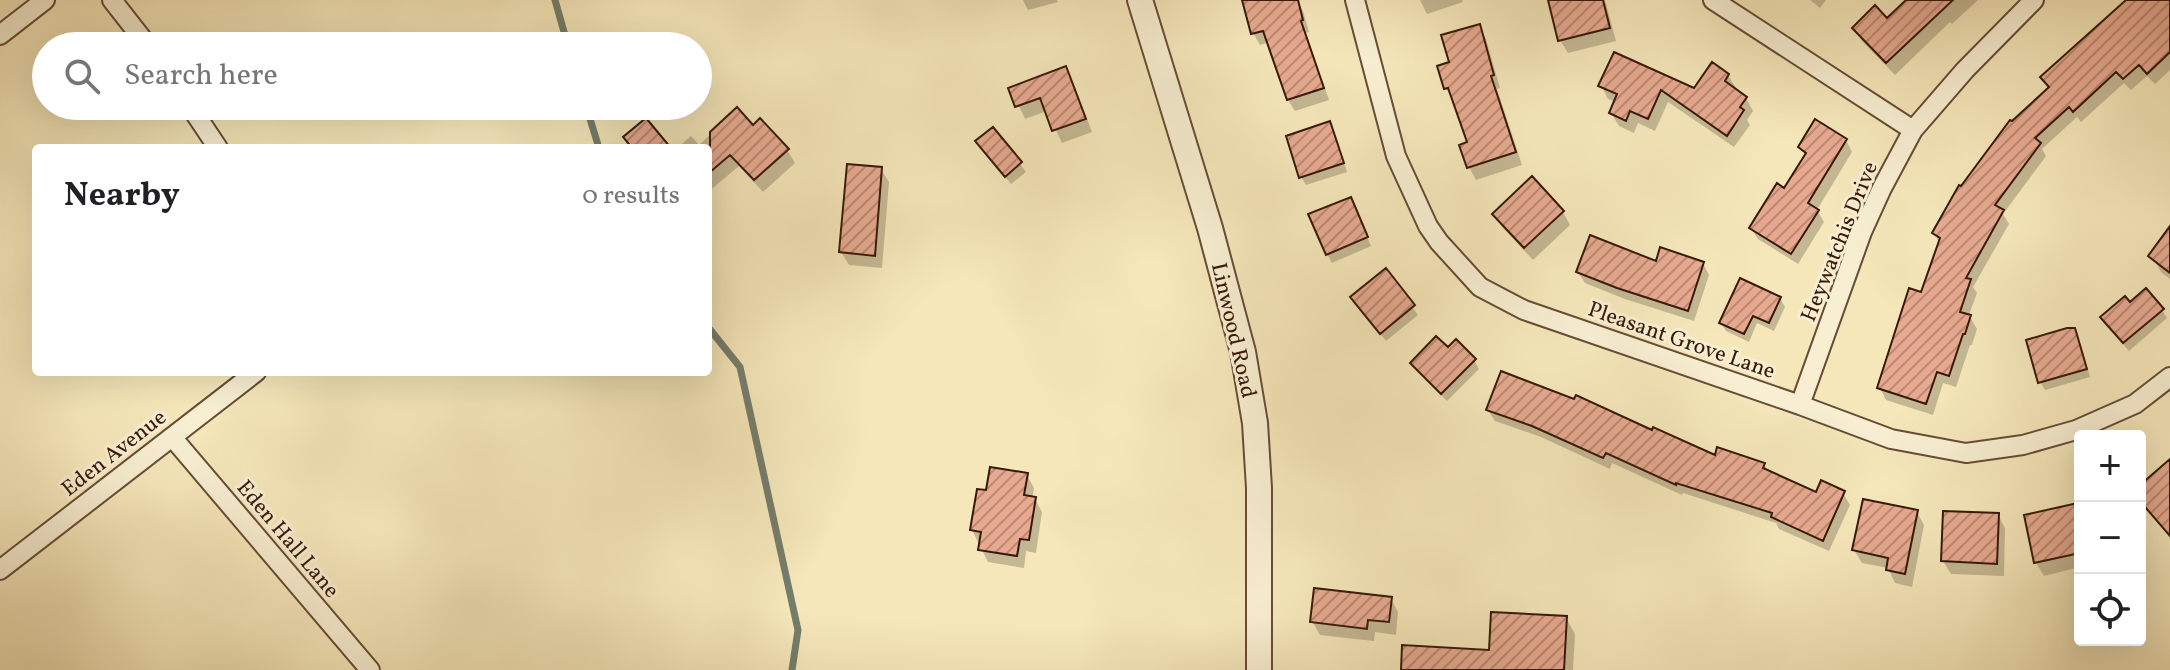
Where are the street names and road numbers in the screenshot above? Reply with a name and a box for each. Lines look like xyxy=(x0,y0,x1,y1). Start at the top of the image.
street label: Heywatchis Drive xyxy=(1794,157,1887,327)
street label: Linwood Road xyxy=(1202,260,1263,401)
street label: Pleasant Grove Lane xyxy=(1583,295,1779,388)
street label: Eden Avenue xyxy=(56,403,174,505)
street label: Eden Hall Lane xyxy=(228,474,346,605)

